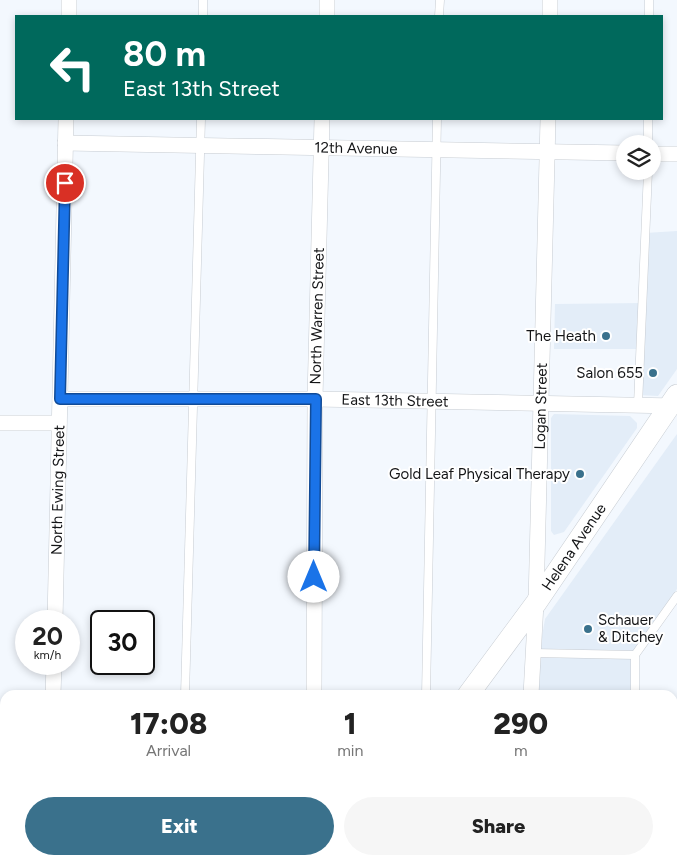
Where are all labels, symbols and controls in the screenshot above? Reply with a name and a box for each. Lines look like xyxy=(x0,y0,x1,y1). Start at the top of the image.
text: 80 m xyxy=(123,33,206,75)
icon: left xyxy=(40,35,105,100)
text: East 13th Street xyxy=(123,75,280,102)
map controls xyxy=(616,135,661,180)
button: layers xyxy=(616,135,661,180)
street label: 12th Avenue xyxy=(314,138,398,158)
pin xyxy=(44,162,86,204)
icon: arrive xyxy=(51,169,79,197)
street label: North Warren Street xyxy=(306,247,328,385)
place label: The Heath xyxy=(526,327,596,345)
marker: The Heath xyxy=(600,330,612,342)
street label: Logan Street xyxy=(531,362,551,450)
place label: Salon 655 xyxy=(576,364,643,382)
marker: Salon 655 xyxy=(647,367,659,379)
street label: East 13th Street xyxy=(341,391,449,411)
street label: North Ewing Street xyxy=(47,424,68,555)
place label: Gold Leaf Physical Therapy xyxy=(389,465,570,483)
marker: Gold Leaf Physical Therapy xyxy=(574,468,586,480)
street label: Helena Avenue xyxy=(538,500,610,594)
position arrow xyxy=(287,550,339,602)
speed limit sign: 30 xyxy=(90,610,155,675)
place label: Schauer & Ditchey xyxy=(598,611,663,646)
text: 20 xyxy=(32,621,63,651)
marker: Schauer & Ditchey xyxy=(582,623,594,635)
text: km/h xyxy=(34,648,61,662)
text: 17:08 xyxy=(130,705,207,742)
text: 1 xyxy=(344,705,357,742)
text: 290 xyxy=(493,705,548,742)
text: Arrival xyxy=(146,741,191,760)
text: min xyxy=(337,741,363,760)
text: m xyxy=(514,741,528,760)
button: Exit xyxy=(25,797,334,855)
button: Share xyxy=(344,797,653,855)

